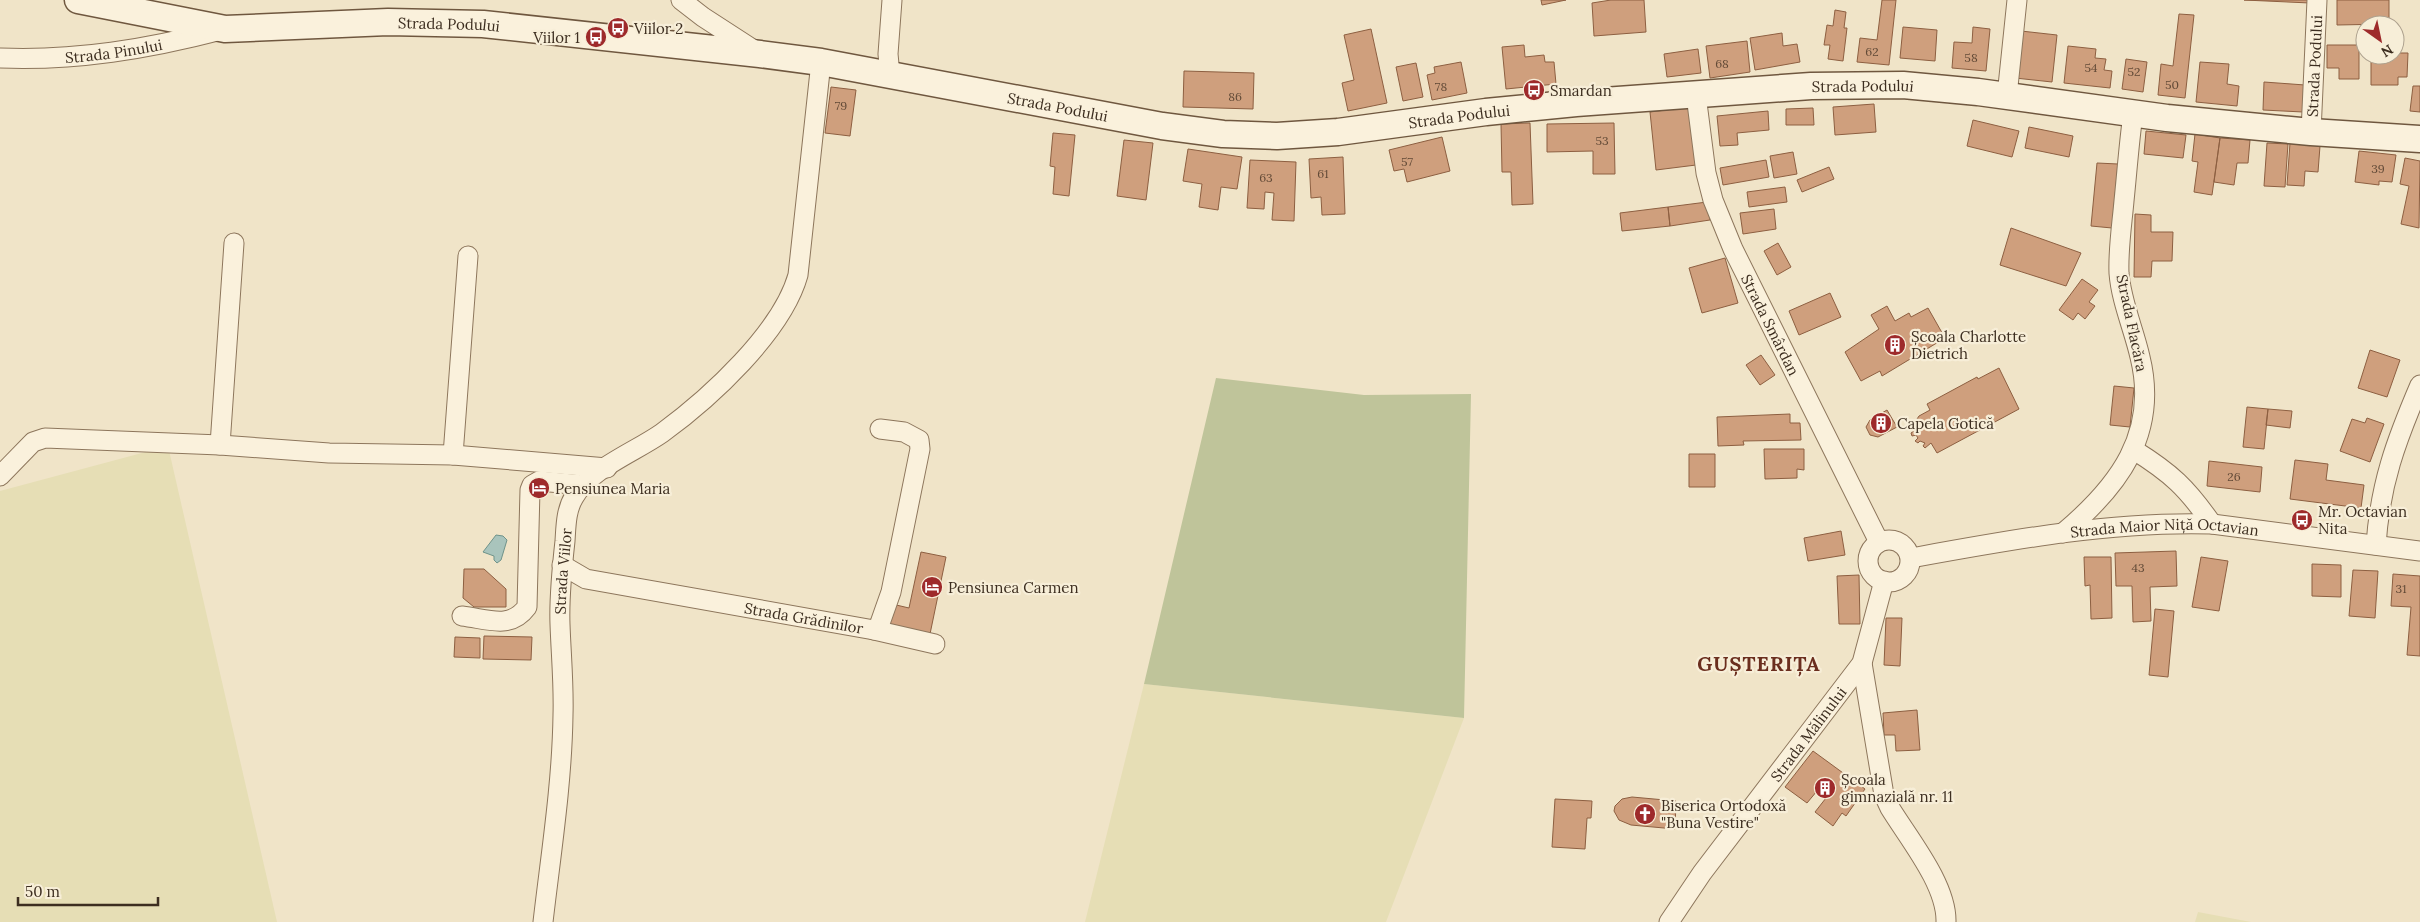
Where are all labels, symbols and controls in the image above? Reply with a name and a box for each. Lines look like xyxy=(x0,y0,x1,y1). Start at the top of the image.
street label: Strada Podului xyxy=(398,13,501,35)
street label: Strada Podului xyxy=(2302,15,2326,117)
north arrow xyxy=(2355,15,2405,65)
bus stop icon: Viilor 2 xyxy=(606,16,630,40)
place label: Viilor 2 xyxy=(633,19,683,38)
bus stop icon: Viilor 1 xyxy=(584,25,608,49)
place label: Viilor 1 xyxy=(532,28,580,47)
street label: Strada Pinului xyxy=(64,34,164,67)
text: N xyxy=(2377,40,2397,61)
house number: 62 xyxy=(1865,44,1879,59)
house number: 58 xyxy=(1964,50,1978,65)
house number: 68 xyxy=(1715,56,1729,71)
house number: 54 xyxy=(2084,60,2098,75)
house number: 52 xyxy=(2128,64,2140,79)
street label: Strada Podului xyxy=(1812,75,1915,95)
house number: 50 xyxy=(2165,77,2179,92)
bus stop icon: Smardan xyxy=(1522,78,1546,102)
house number: 78 xyxy=(1435,79,1447,94)
place label: Smardan xyxy=(1550,81,1612,100)
street label: Strada Podului xyxy=(1006,88,1110,125)
house number: 86 xyxy=(1228,89,1242,104)
house number: 79 xyxy=(835,98,847,113)
street label: Strada Podului xyxy=(1407,100,1511,132)
house number: 53 xyxy=(1595,133,1609,148)
house number: 57 xyxy=(1401,154,1414,169)
house number: 39 xyxy=(2371,161,2385,176)
house number: 61 xyxy=(1317,166,1329,181)
house number: 63 xyxy=(1259,170,1273,185)
street label: Strada Smârdan xyxy=(1737,271,1804,379)
street label: Strada Flacăra xyxy=(2112,273,2152,374)
place label: Școala Charlotte Dietrich xyxy=(1911,327,2026,363)
building icon: Școala Charlotte Dietrich xyxy=(1883,333,1907,357)
building icon: Capela Gotică xyxy=(1869,411,1893,435)
place label: Capela Gotică xyxy=(1897,414,1994,433)
house number: 26 xyxy=(2227,469,2241,484)
hotel icon: Pensiunea Maria xyxy=(527,476,551,500)
place label: Pensiunea Maria xyxy=(555,479,670,498)
place label: Mr. Octavian Nita xyxy=(2318,502,2407,538)
bus stop icon: Mr. Octavian Nita xyxy=(2290,508,2314,532)
street label: Strada Maior Niță Octavian xyxy=(2069,514,2260,541)
street label: Strada Viilor xyxy=(550,527,575,615)
house number: 43 xyxy=(2131,560,2145,575)
hotel icon: Pensiunea Carmen xyxy=(920,575,944,599)
place label: Pensiunea Carmen xyxy=(948,578,1079,597)
house number: 31 xyxy=(2395,581,2407,596)
street label: Strada Grădinilor xyxy=(743,598,865,638)
district label: GUȘTERIȚA xyxy=(1697,651,1821,677)
street label: Strada Mălinului xyxy=(1766,683,1850,785)
place label: Școala gimnazială nr. 11 xyxy=(1841,770,1953,806)
building icon: Școala gimnazială nr. 11 xyxy=(1813,776,1837,800)
place label: Biserica Ortodoxă "Buna Vestire" xyxy=(1661,796,1787,832)
church icon: Biserica Ortodoxă "Buna Vestire" xyxy=(1633,802,1657,826)
scale bar xyxy=(18,874,158,906)
text: 50 m xyxy=(25,882,60,901)

